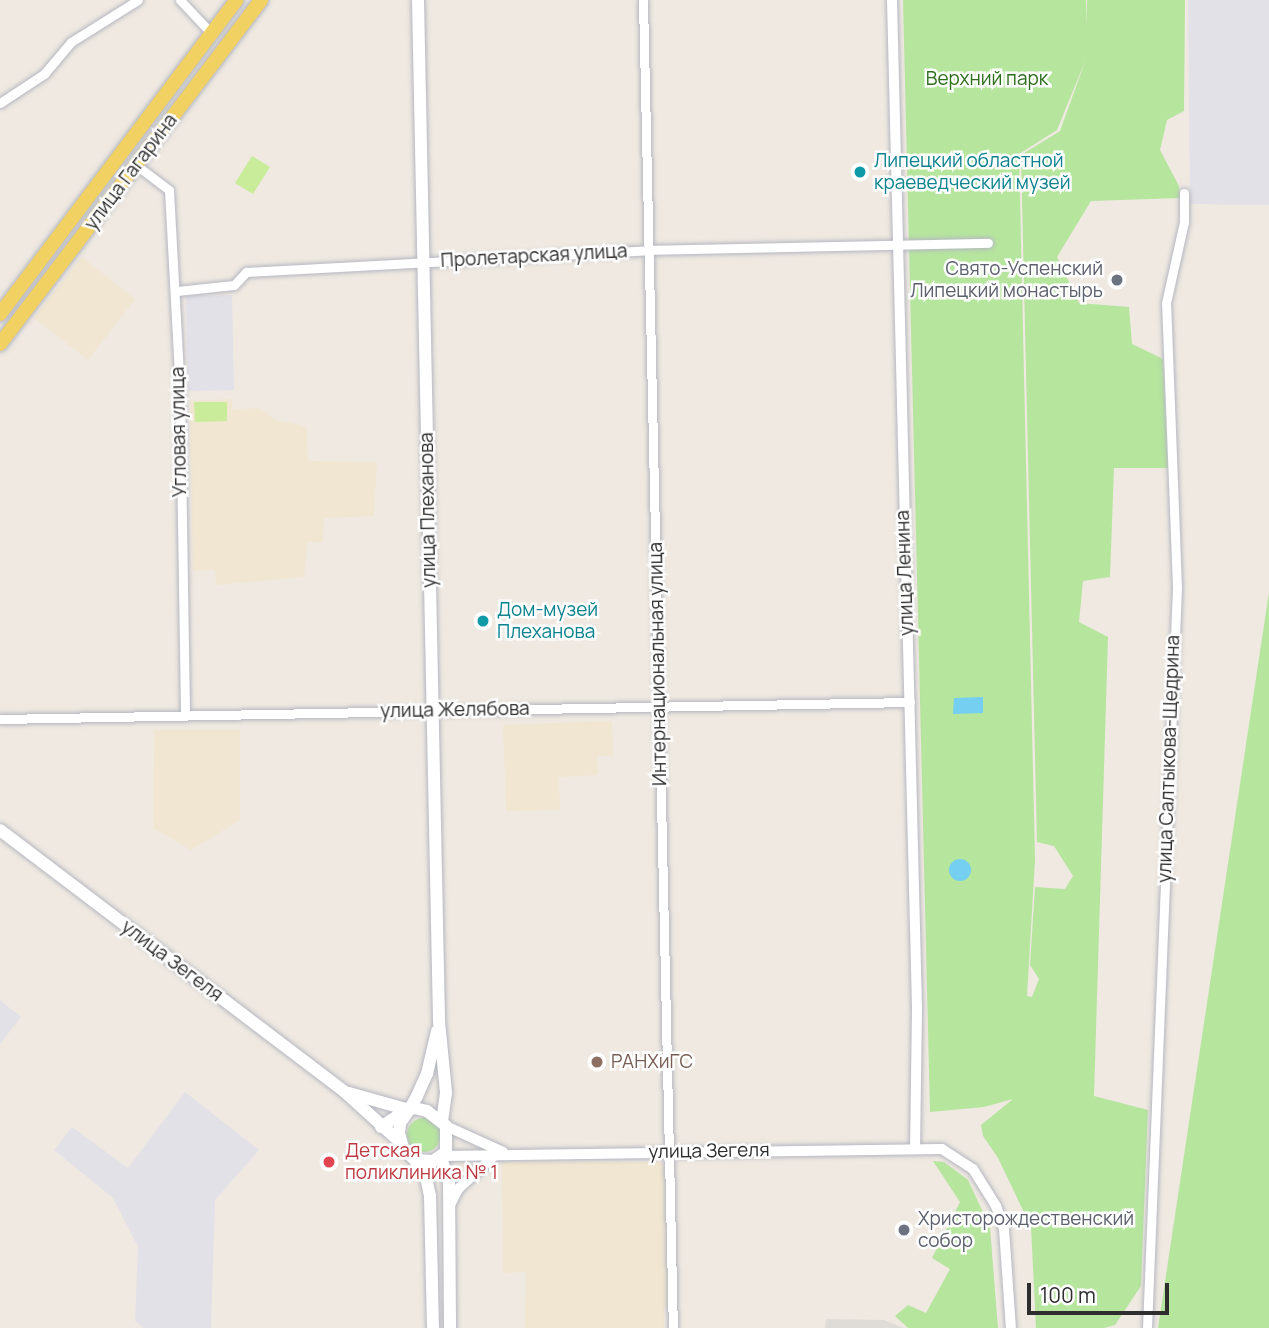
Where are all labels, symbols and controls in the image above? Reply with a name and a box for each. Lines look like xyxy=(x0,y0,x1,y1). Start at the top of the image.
park label: Верхний парк xyxy=(926,68,1048,90)
street label: улица Гагарина xyxy=(80,109,182,235)
place label: Липецкий областной краеведческий музей xyxy=(874,150,1070,194)
marker: Липецкий областной краеведческий музей xyxy=(852,164,868,180)
street label: Пролетарская улица xyxy=(440,240,628,272)
place label: Свято-Успенский Липецкий монастырь xyxy=(910,258,1103,302)
marker: Свято-Успенский Липецкий монастырь xyxy=(1109,272,1125,288)
street label: Угловая улица xyxy=(166,367,192,497)
street label: улица Плеханова xyxy=(415,432,441,588)
street label: улица Ленина xyxy=(891,510,919,636)
street label: Интернациональная улица xyxy=(644,542,672,786)
place label: Дом-музей Плеханова xyxy=(497,599,598,643)
marker: Дом-музей Плеханова xyxy=(475,613,491,629)
street label: улица Салтыкова-Щедрина xyxy=(1153,635,1185,883)
street label: улица Желябова xyxy=(380,697,530,723)
street label: улица Зегеля xyxy=(117,915,227,1007)
place label: РАНХиГС xyxy=(611,1051,693,1073)
marker: РАНХиГС xyxy=(589,1054,605,1070)
street label: улица Зегеля xyxy=(648,1139,770,1163)
place label: Детская поликлиника № 1 xyxy=(345,1140,498,1184)
marker: Детская поликлиника № 1 xyxy=(319,1152,339,1172)
place label: Христорождественский собор xyxy=(918,1208,1134,1252)
marker: Христорождественский собор xyxy=(896,1222,912,1238)
scale bar xyxy=(1031,1268,1173,1312)
text: 100 m xyxy=(1040,1281,1096,1309)

